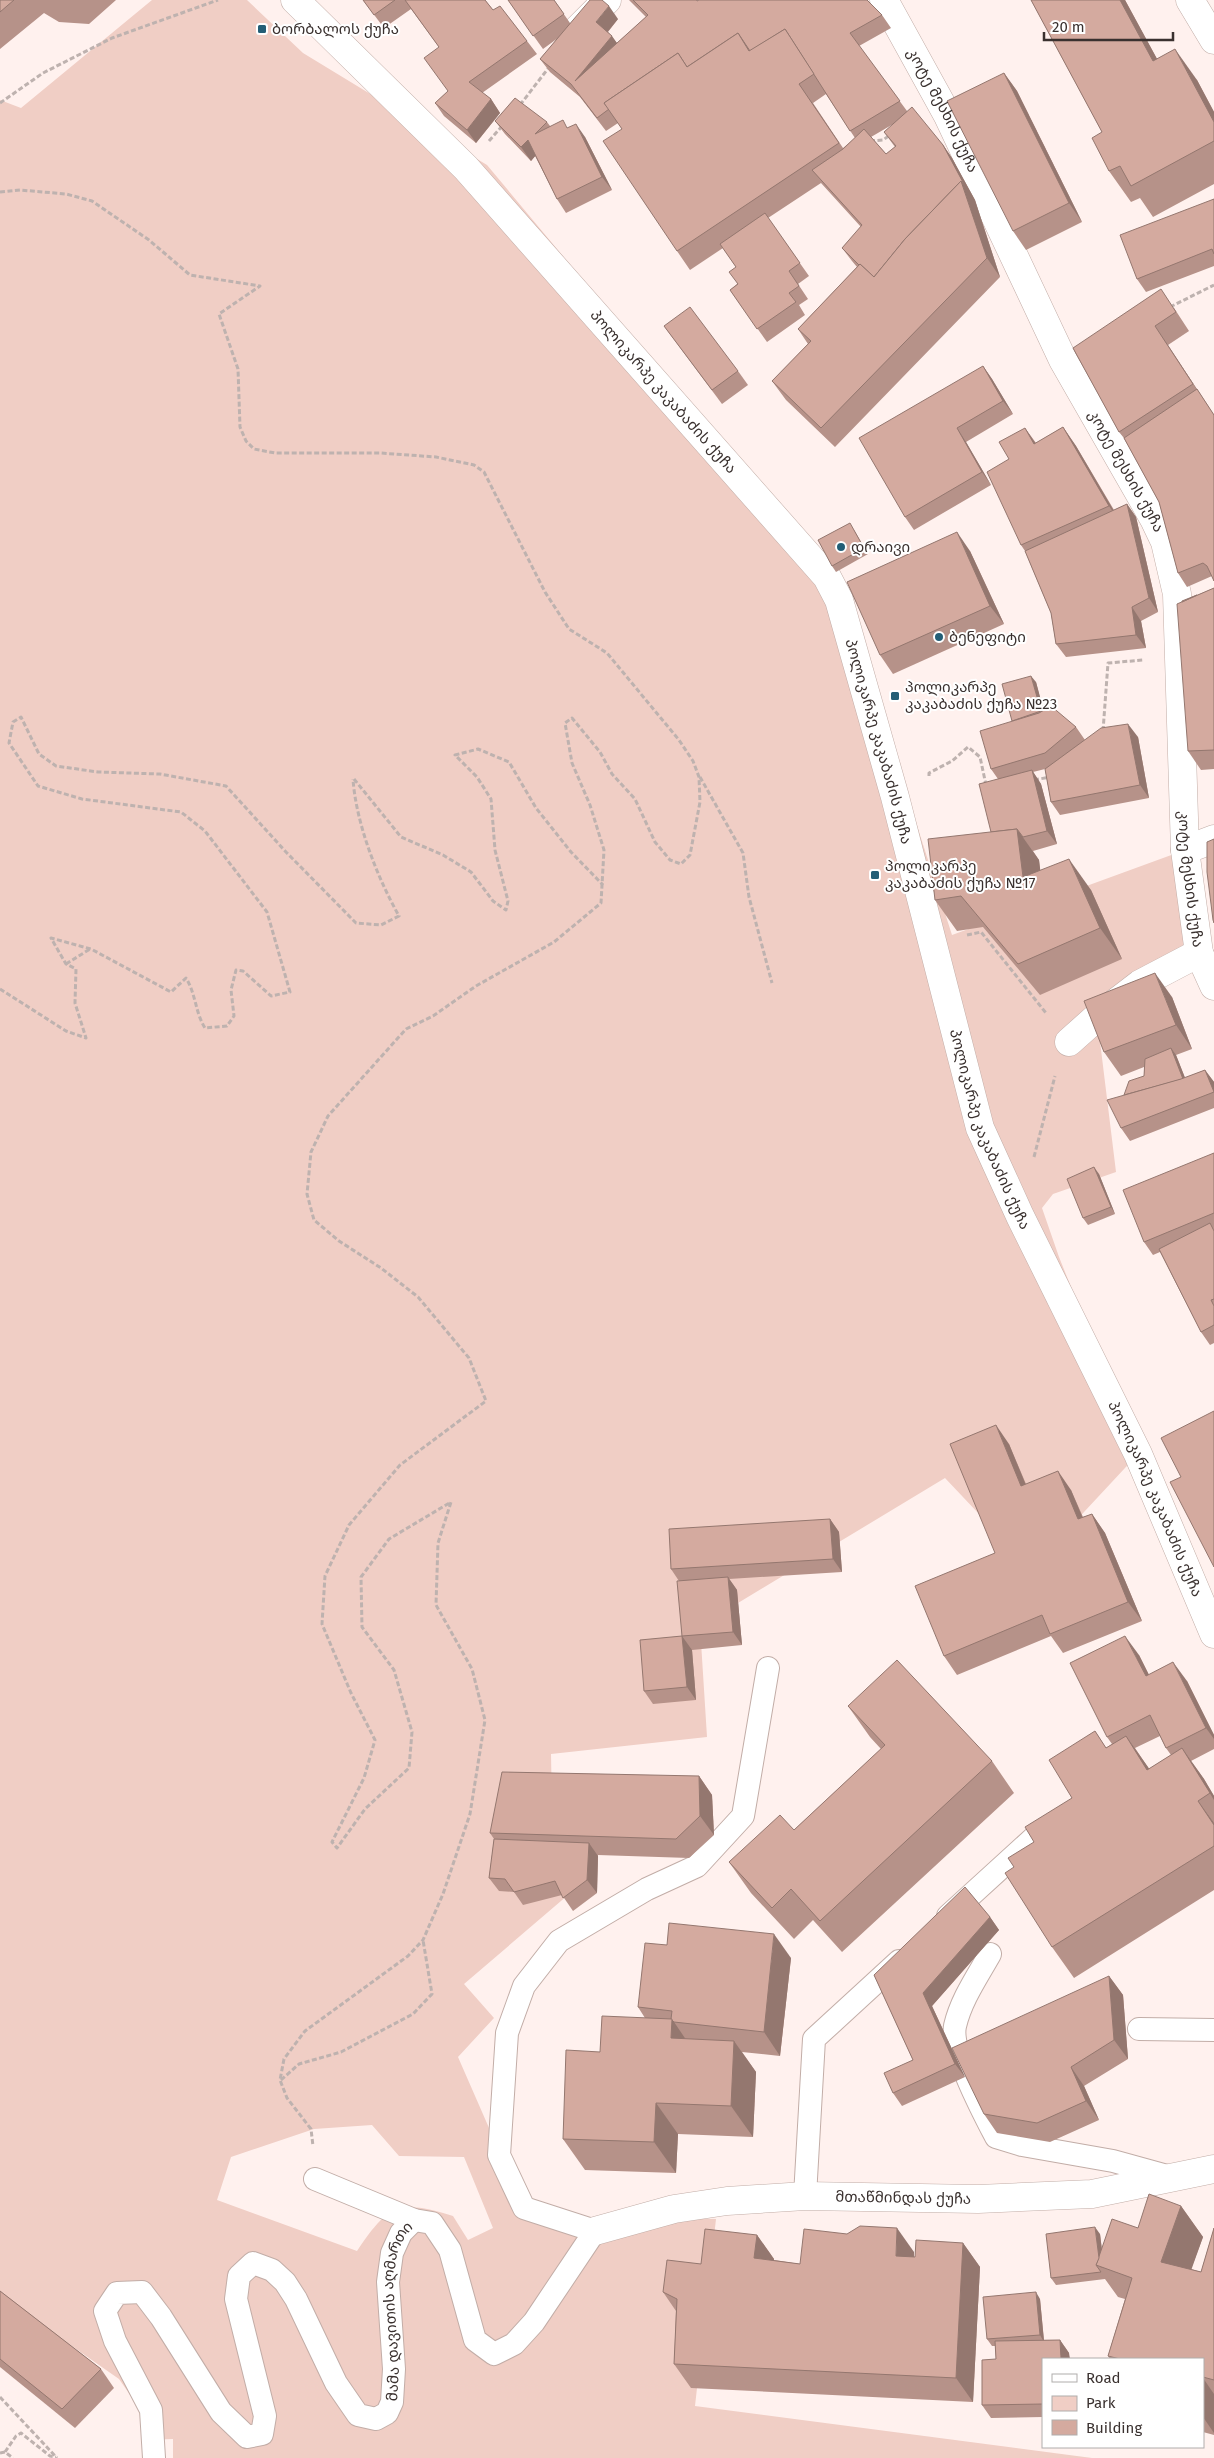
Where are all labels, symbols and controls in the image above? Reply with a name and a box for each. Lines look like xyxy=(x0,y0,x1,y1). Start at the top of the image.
scale bar xyxy=(1044,10,1173,42)
text: 20 m xyxy=(1052,18,1085,36)
place label: ბორბალოს ქუჩა xyxy=(272,20,399,38)
marker: ბორბალოს ქუჩა xyxy=(256,23,268,35)
street label: კოტე მესხის ქუჩა xyxy=(903,45,982,175)
street label: პოლიკარპე კაკაბაძის ქუჩა xyxy=(586,306,740,477)
street label: კოტე მესხის ქუჩა xyxy=(1085,407,1168,535)
place label: დრაივი xyxy=(851,538,910,556)
marker: დრაივი xyxy=(835,541,847,553)
place label: ბენეფიტი xyxy=(949,628,1026,646)
marker: ბენეფიტი xyxy=(933,631,945,643)
street label: პოლიკარპე კაკაბაძის ქუჩა xyxy=(841,637,916,846)
place label: პოლიკარპე კაკაბაძის ქუჩა №23 xyxy=(905,678,1057,713)
marker: პოლიკარპე კაკაბაძის ქუჩა №23 xyxy=(889,690,901,702)
street label: კოტე მესხის ქუჩა xyxy=(1175,811,1207,949)
place label: პოლიკარპე კაკაბაძის ქუჩა №17 xyxy=(885,857,1036,892)
marker: პოლიკარპე კაკაბაძის ქუჩა №17 xyxy=(869,869,881,881)
street label: პოლიკარპე კაკაბაძის ქუჩა xyxy=(946,1027,1034,1232)
street label: პოლიკარპე კაკაბაძის ქუჩა xyxy=(1104,1398,1206,1599)
street label: მთაწმინდას ქუჩა xyxy=(835,2188,971,2208)
street label: მამა დავითის აღმართი xyxy=(379,2218,416,2402)
legend xyxy=(1042,2358,1204,2448)
text: Road xyxy=(1086,2369,1121,2387)
text: Park xyxy=(1086,2394,1116,2412)
text: Building xyxy=(1086,2419,1142,2437)

